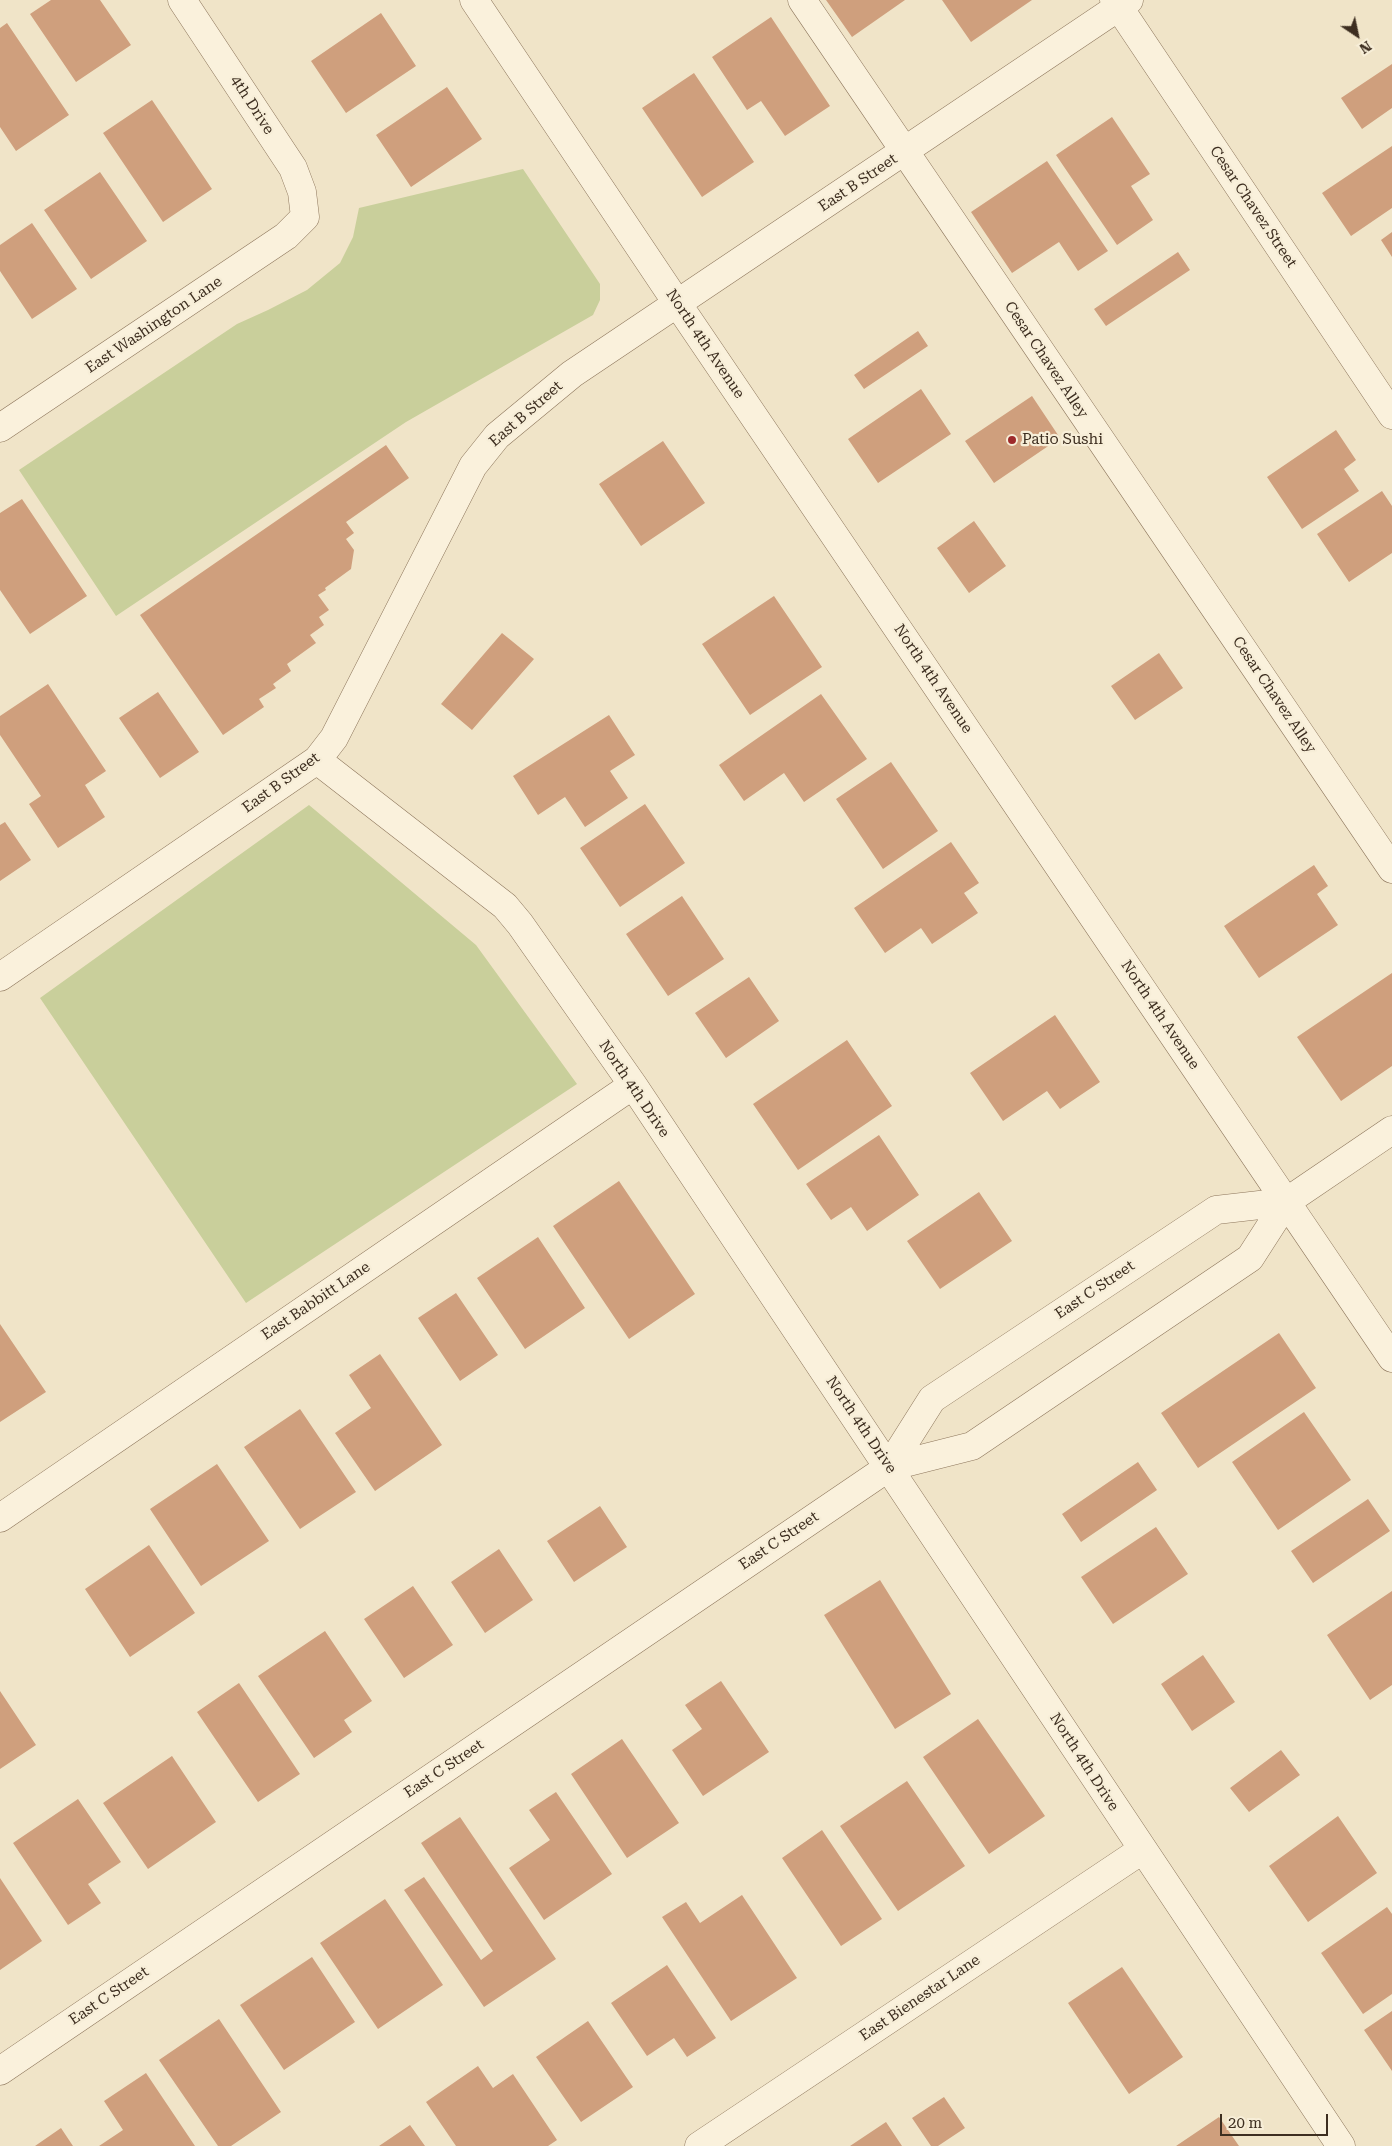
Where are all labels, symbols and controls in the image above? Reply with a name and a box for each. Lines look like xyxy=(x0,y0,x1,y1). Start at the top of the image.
north arrow xyxy=(1332,10,1382,60)
text: N xyxy=(1356,38,1374,57)
street label: 4th Drive xyxy=(226,72,278,138)
street label: Cesar Chavez Street xyxy=(1206,143,1300,271)
street label: East B Street xyxy=(815,150,901,216)
street label: East Washington Lane xyxy=(82,273,226,377)
street label: North 4th Avenue xyxy=(662,286,748,402)
street label: Cesar Chavez Alley xyxy=(1000,298,1092,422)
street label: East B Street xyxy=(486,377,566,451)
place label: Patio Sushi xyxy=(1022,431,1103,449)
marker: Patio Sushi xyxy=(1006,434,1018,446)
street label: North 4th Avenue xyxy=(890,621,976,737)
street label: Cesar Chavez Alley xyxy=(1228,633,1320,757)
street label: East B Street xyxy=(239,749,323,817)
street label: North 4th Avenue xyxy=(1117,957,1203,1073)
street label: North 4th Drive xyxy=(595,1037,673,1141)
street label: East C Street xyxy=(1052,1257,1138,1323)
street label: East Babbitt Lane xyxy=(258,1258,374,1344)
street label: North 4th Drive xyxy=(822,1373,900,1477)
street label: East C Street xyxy=(736,1508,822,1574)
street label: North 4th Drive xyxy=(1046,1710,1122,1814)
street label: East C Street xyxy=(401,1736,487,1802)
street label: East Bienestar Lane xyxy=(856,1951,984,2045)
street label: East C Street xyxy=(66,1963,152,2029)
scale bar xyxy=(1222,2104,1330,2136)
text: 20 m xyxy=(1228,2114,1262,2132)

